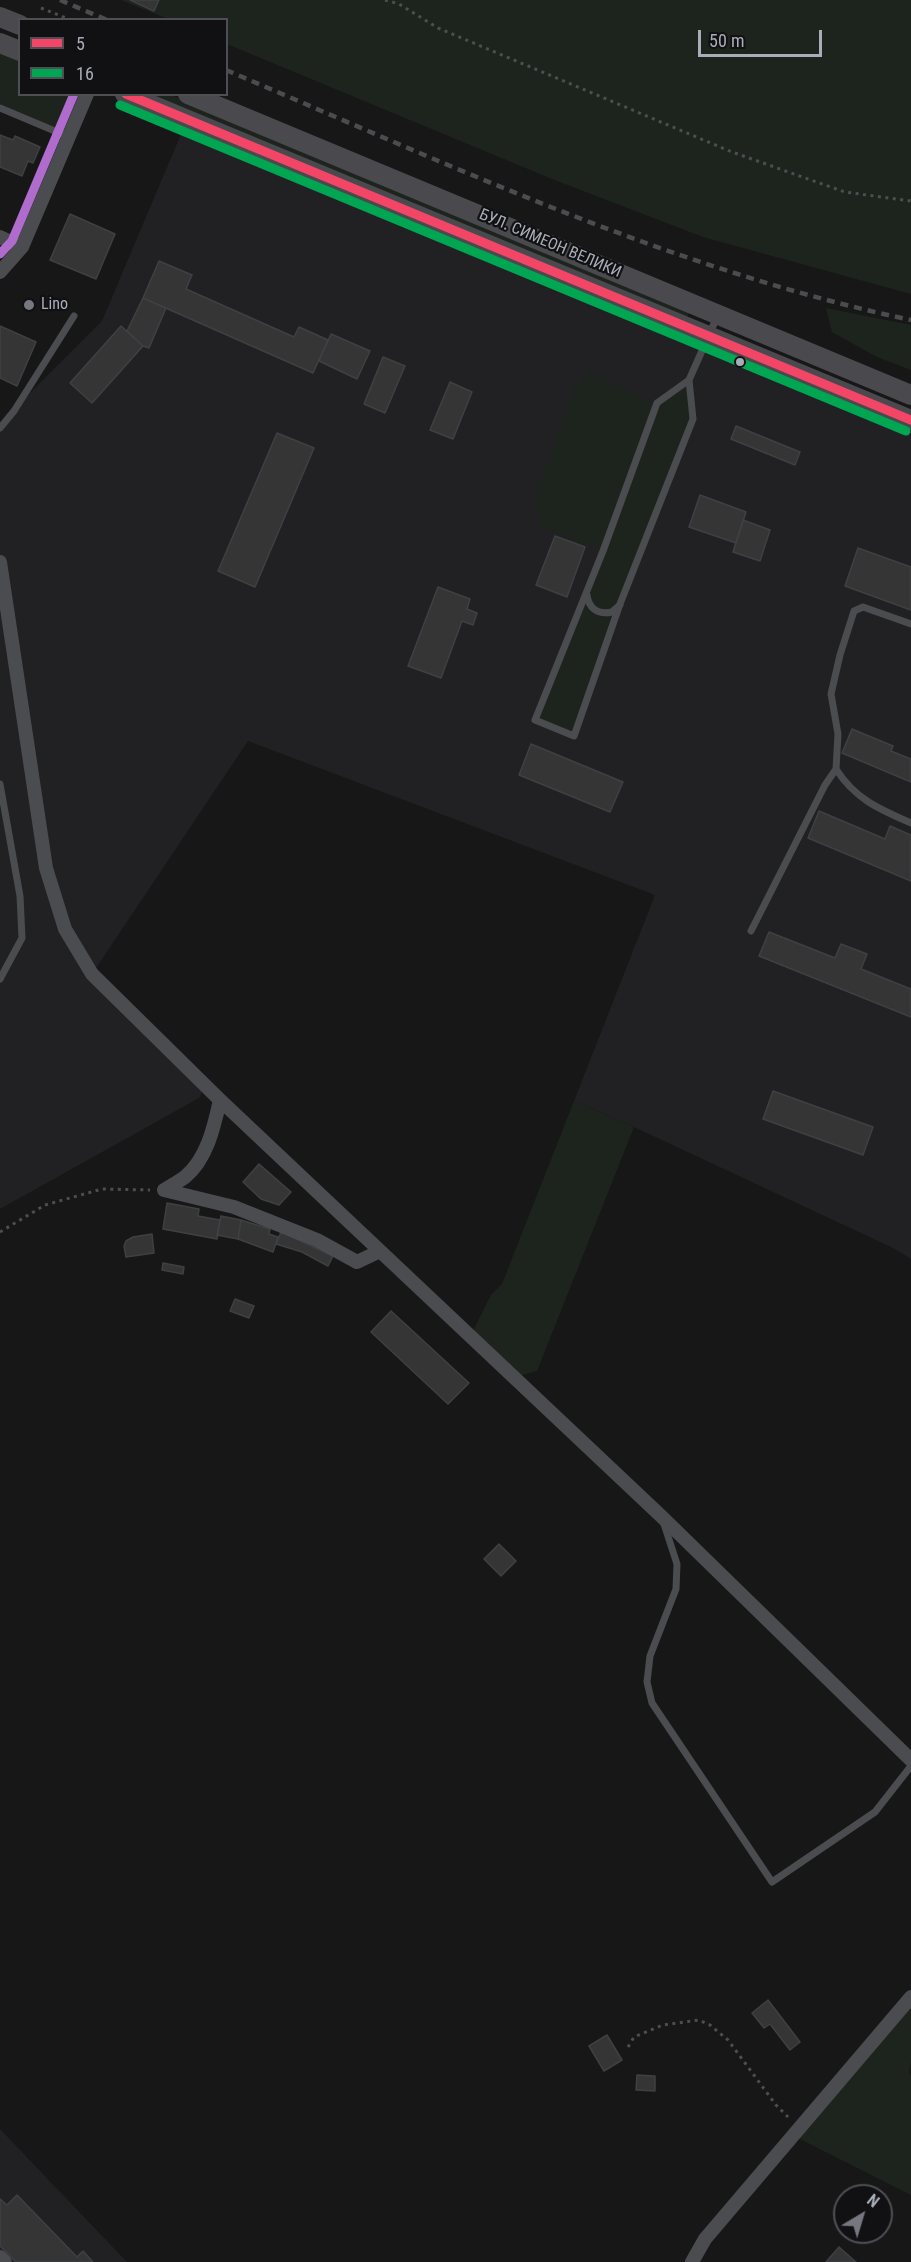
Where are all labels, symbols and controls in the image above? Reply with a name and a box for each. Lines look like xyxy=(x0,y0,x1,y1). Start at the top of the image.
legend xyxy=(18,18,228,96)
scale bar xyxy=(701,18,826,56)
text: 50 m xyxy=(709,30,744,51)
text: 5 xyxy=(76,33,85,54)
text: 16 xyxy=(76,63,94,84)
street label: БУЛ. СИМЕОН ВЕЛИКИ xyxy=(476,205,624,283)
place label: Lino xyxy=(41,295,68,315)
marker: Lino xyxy=(22,298,36,312)
unlabelled marker xyxy=(734,356,746,368)
north arrow xyxy=(833,2184,893,2244)
text: N xyxy=(863,2190,883,2211)

